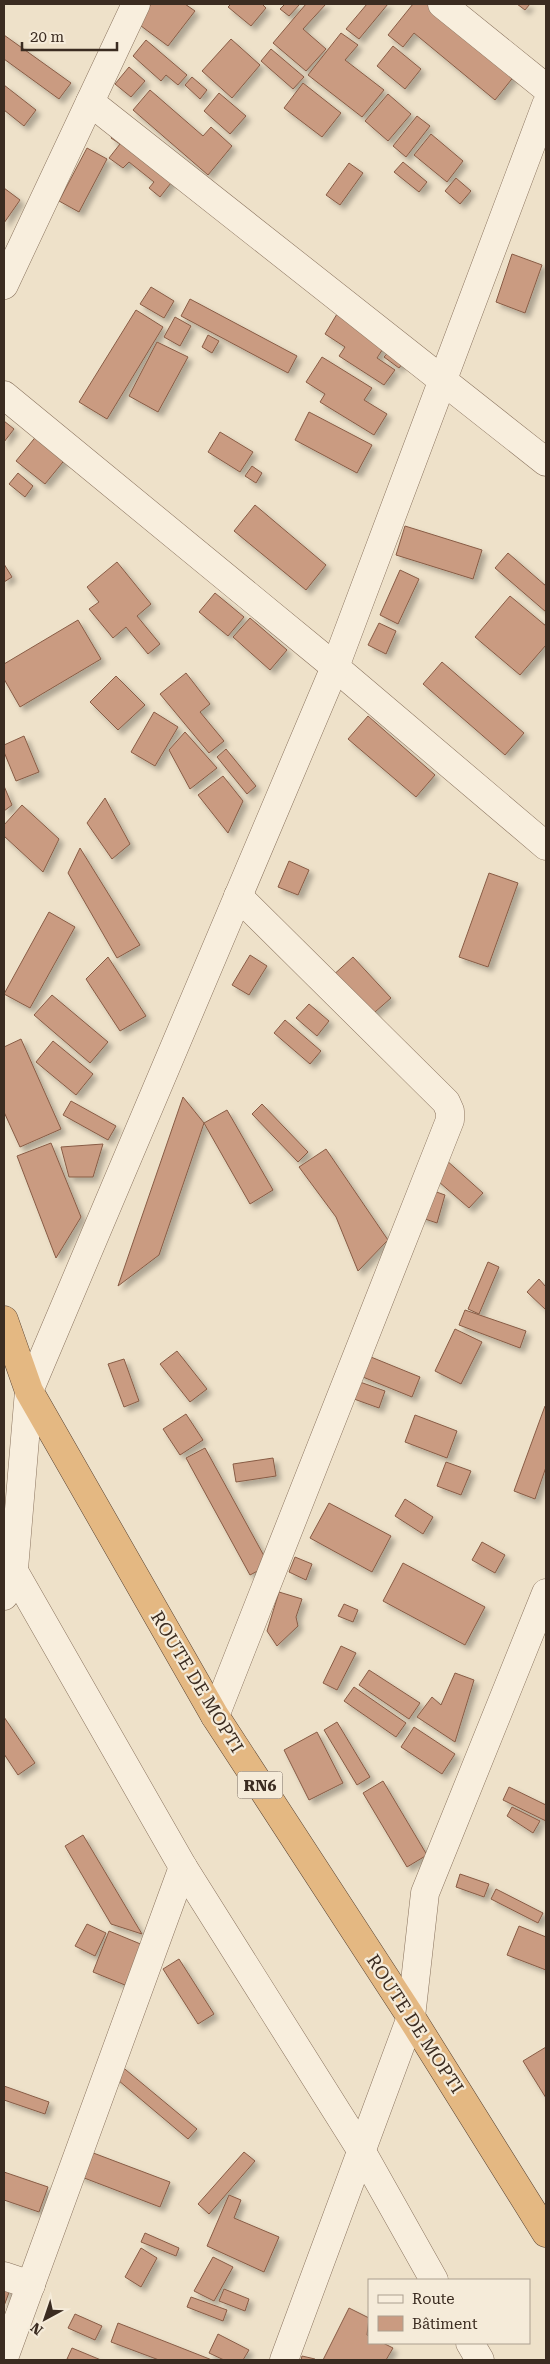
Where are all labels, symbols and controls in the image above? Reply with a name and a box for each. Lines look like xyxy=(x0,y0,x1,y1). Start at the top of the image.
scale bar xyxy=(22,20,118,52)
text: 20 m xyxy=(30,28,65,46)
street label: ROUTE DE MOPTI xyxy=(147,1607,248,1756)
road number: RN6 xyxy=(238,1772,282,1798)
street label: ROUTE DE MOPTI xyxy=(363,1950,468,2097)
legend xyxy=(368,2279,530,2344)
text: Route xyxy=(412,2290,454,2308)
north arrow xyxy=(20,2294,70,2344)
text: Bâtiment xyxy=(412,2315,478,2333)
text: N xyxy=(27,2319,46,2339)

